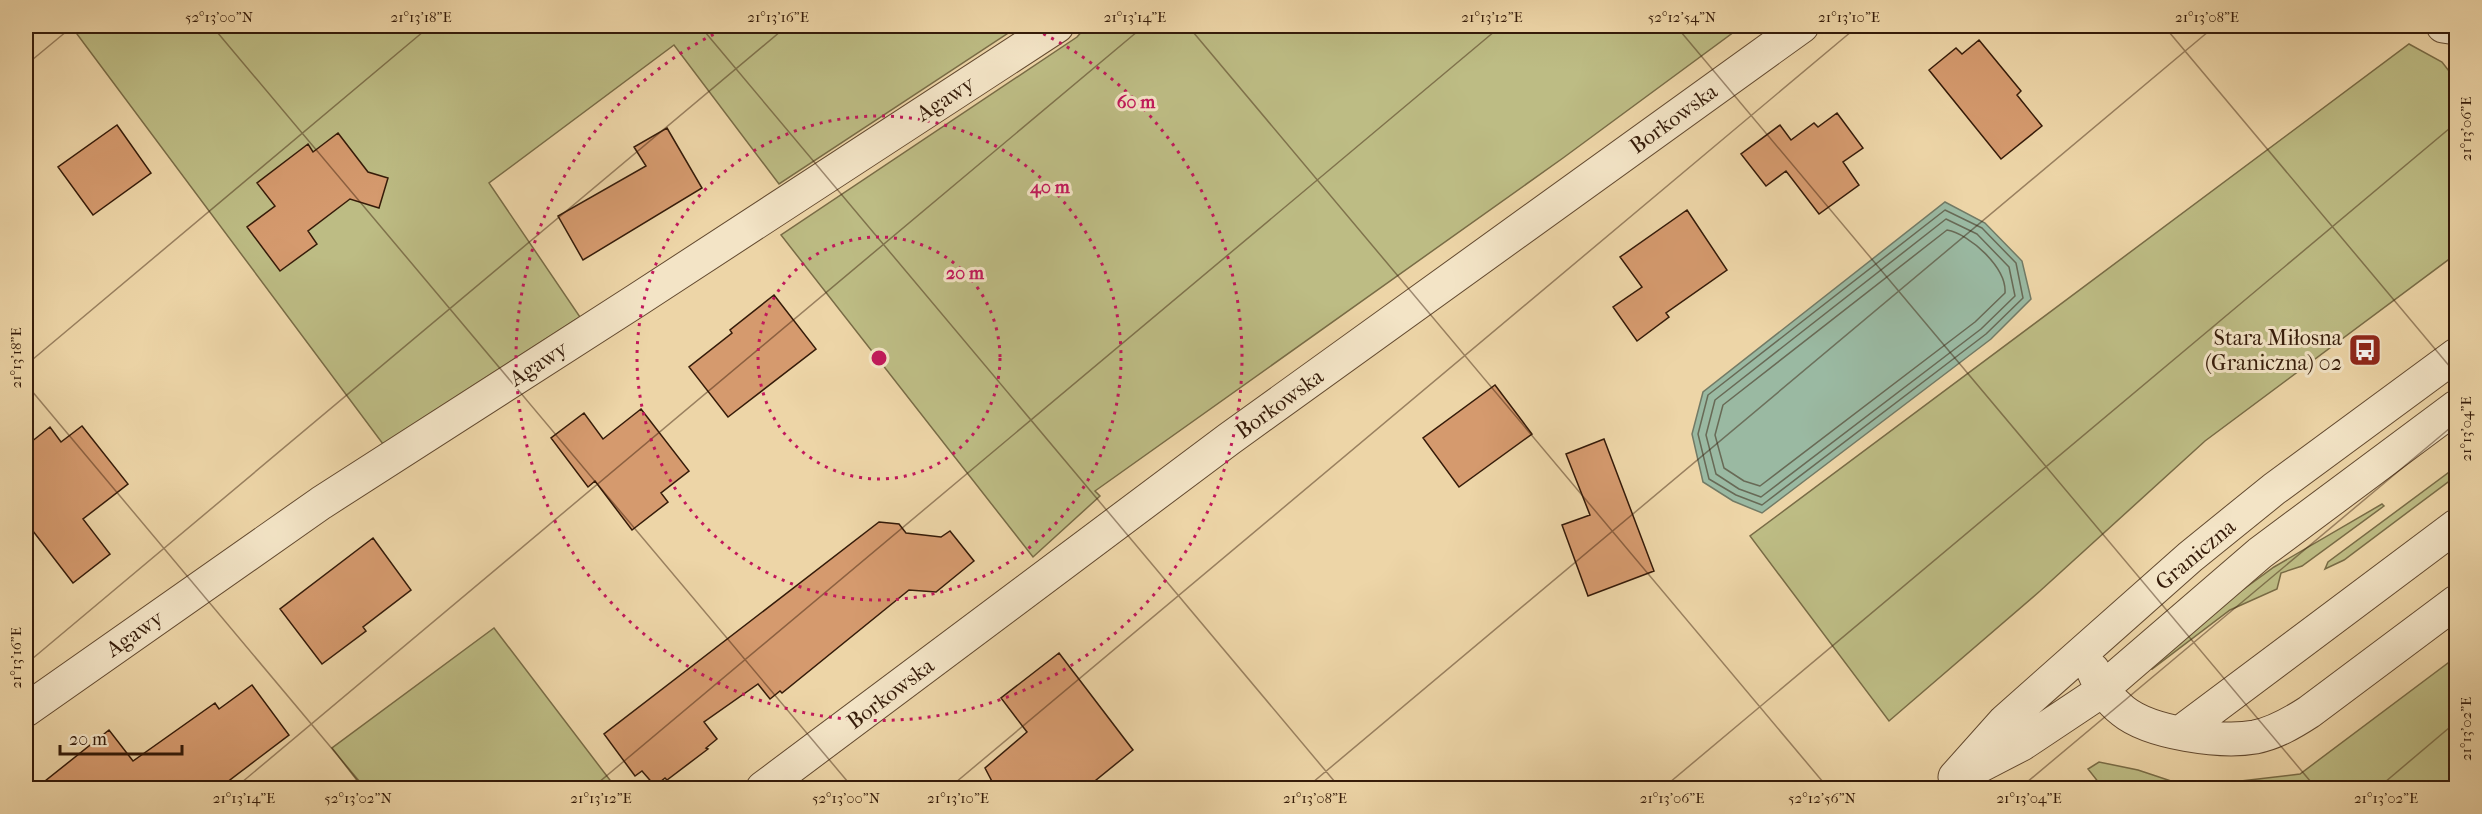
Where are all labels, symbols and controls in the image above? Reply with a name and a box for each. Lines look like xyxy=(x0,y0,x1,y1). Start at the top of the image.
text: 52°13'00"N xyxy=(185,8,254,26)
text: 21°13'18"E xyxy=(390,8,452,26)
text: 21°13'16"E xyxy=(747,8,809,26)
text: 21°13'14"E xyxy=(1104,8,1166,26)
text: 21°13'12"E xyxy=(1461,8,1523,26)
text: 52°12'54"N xyxy=(1648,8,1717,26)
text: 21°13'10"E xyxy=(1818,8,1880,26)
text: 21°13'08"E xyxy=(2175,8,2239,26)
street label: Agawy xyxy=(911,70,980,128)
street label: Borkowska xyxy=(1625,78,1723,159)
text: 60 m xyxy=(1117,92,1156,113)
text: 21°13'06"E xyxy=(2457,97,2475,161)
text: 40 m xyxy=(1029,177,1071,198)
text: 20 m xyxy=(946,263,985,284)
place label: Stara Miłosna (Graniczna) 02 xyxy=(2205,325,2343,376)
text: 21°13'18"E xyxy=(7,327,25,389)
bus stop icon: Stara Miłosna (Graniczna) 02 xyxy=(2347,332,2383,368)
street label: Agawy xyxy=(504,335,573,393)
centre of rings xyxy=(869,348,889,368)
street label: Borkowska xyxy=(1231,363,1329,444)
text: 21°13'04"E xyxy=(2457,396,2475,462)
street label: Graniczna xyxy=(2150,513,2242,596)
street label: Agawy xyxy=(100,604,169,663)
text: 21°13'16"E xyxy=(7,627,25,689)
street label: Borkowska xyxy=(842,652,940,735)
text: 21°13'02"E xyxy=(2457,697,2475,761)
scale bar xyxy=(60,718,182,756)
text: 20 m xyxy=(69,729,107,750)
text: 21°13'14"E xyxy=(213,789,275,807)
text: 52°13'02"N xyxy=(324,789,392,807)
text: 21°13'12"E xyxy=(570,789,632,807)
text: 52°13'00"N xyxy=(812,789,881,807)
text: 21°13'10"E xyxy=(927,789,989,807)
text: 21°13'08"E xyxy=(1283,789,1347,807)
text: 21°13'06"E xyxy=(1640,789,1704,807)
text: 52°12'56"N xyxy=(1788,789,1856,807)
text: 21°13'04"E xyxy=(1996,789,2062,807)
text: 21°13'02"E xyxy=(2354,789,2418,807)

